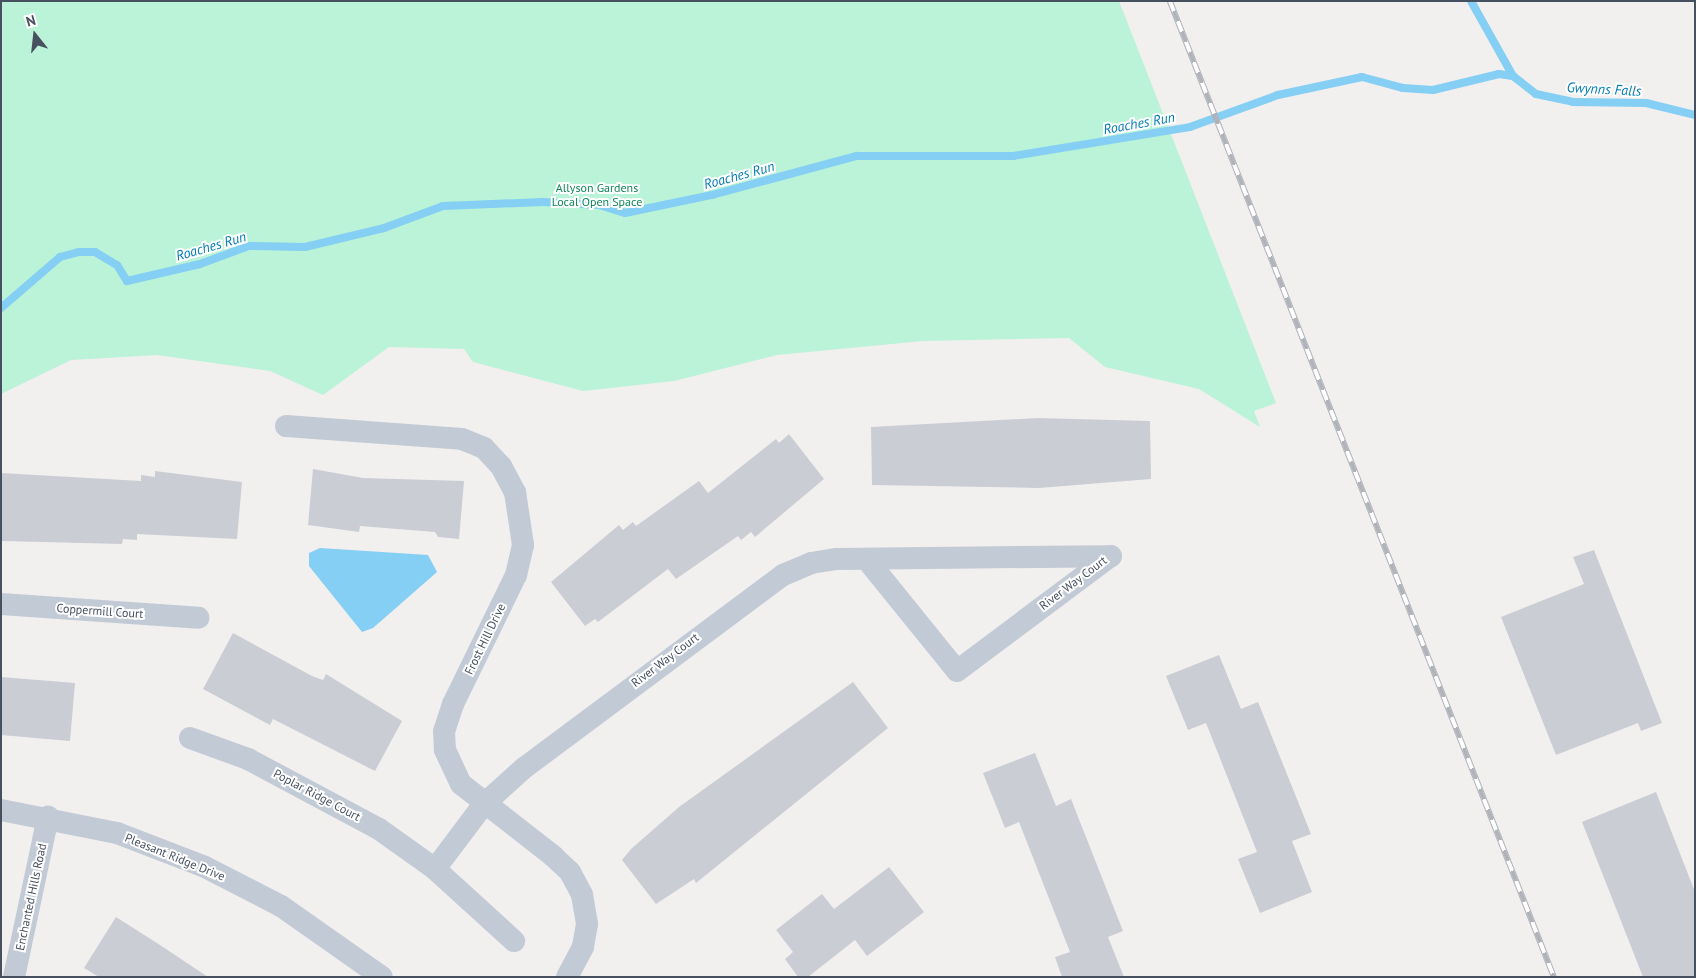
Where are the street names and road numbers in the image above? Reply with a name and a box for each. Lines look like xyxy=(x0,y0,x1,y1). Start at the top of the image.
street label: River Way Court xyxy=(1036,553,1110,613)
street label: Coppermill Court xyxy=(56,601,144,621)
street label: Frost Hill Drive xyxy=(462,601,508,677)
street label: River Way Court xyxy=(628,630,702,690)
street label: Poplar Ridge Court xyxy=(271,766,363,824)
street label: Pleasant Ridge Drive xyxy=(123,830,227,884)
street label: Enchanted Hills Road xyxy=(13,842,49,952)

